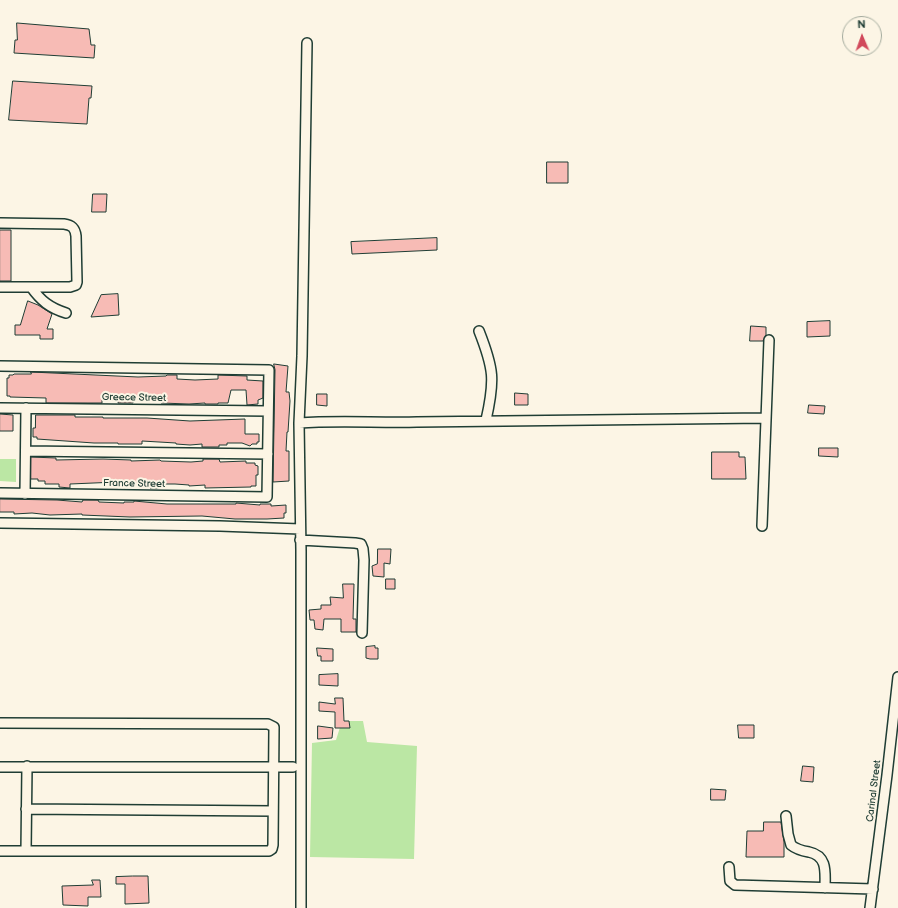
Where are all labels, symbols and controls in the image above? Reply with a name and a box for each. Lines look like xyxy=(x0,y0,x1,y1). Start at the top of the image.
north arrow xyxy=(842,16,882,56)
text: N xyxy=(857,18,866,31)
street label: Greece Street xyxy=(102,391,166,405)
street label: France Street xyxy=(103,477,165,491)
street label: Carinal Street xyxy=(864,759,884,823)

